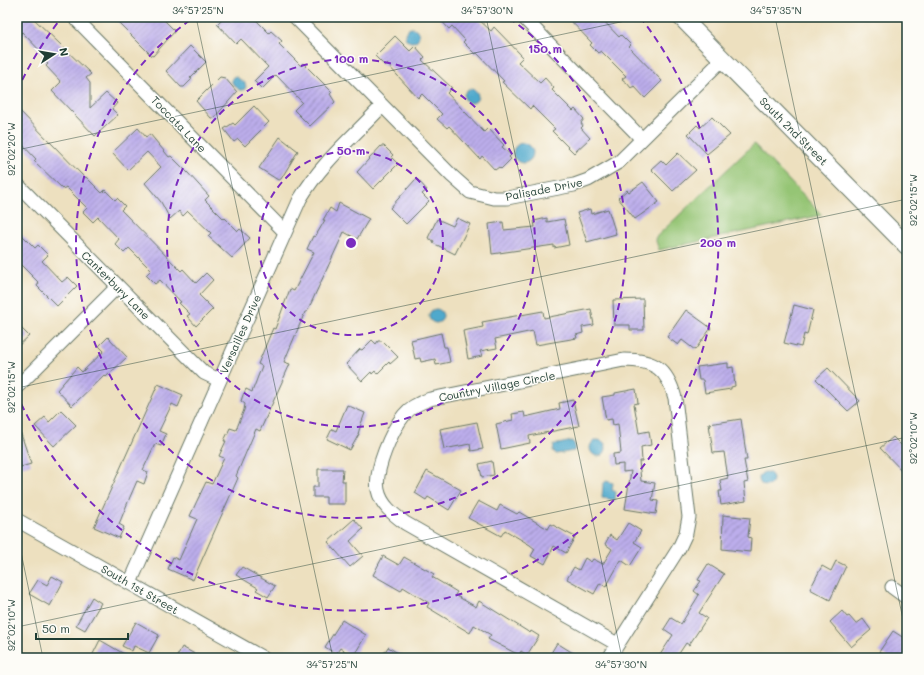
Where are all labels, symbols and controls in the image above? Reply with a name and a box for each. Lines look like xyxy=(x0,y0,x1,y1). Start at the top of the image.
text: 34°57'25"N xyxy=(172,3,224,17)
text: 34°57'30"N xyxy=(461,3,513,17)
text: 34°57'35"N xyxy=(750,3,802,17)
north arrow xyxy=(34,34,74,74)
text: 150 m xyxy=(528,40,562,56)
text: N xyxy=(56,46,72,57)
text: 100 m xyxy=(334,50,368,66)
street label: Toccata Lane xyxy=(148,92,210,156)
street label: South 2nd Street xyxy=(757,94,832,169)
text: 92°02'20"W xyxy=(4,122,18,176)
text: 50 m xyxy=(337,142,365,158)
street label: Palisade Drive xyxy=(504,174,584,204)
text: 92°02'15"W xyxy=(906,174,920,226)
text: 200 m xyxy=(700,234,736,250)
centre of rings xyxy=(344,236,358,250)
street label: Canterbury Lane xyxy=(78,247,154,323)
street label: Versailles Drive xyxy=(216,292,264,376)
text: 92°02'15"W xyxy=(4,361,18,413)
street label: Country Village Circle xyxy=(437,367,557,405)
text: 92°02'10"W xyxy=(906,412,920,464)
street label: South 1st Street xyxy=(99,561,182,617)
text: 92°02'10"W xyxy=(4,599,18,651)
scale bar xyxy=(36,615,128,641)
text: 50 m xyxy=(42,620,70,636)
text: 34°57'25"N xyxy=(306,657,358,671)
text: 34°57'30"N xyxy=(595,657,647,671)

